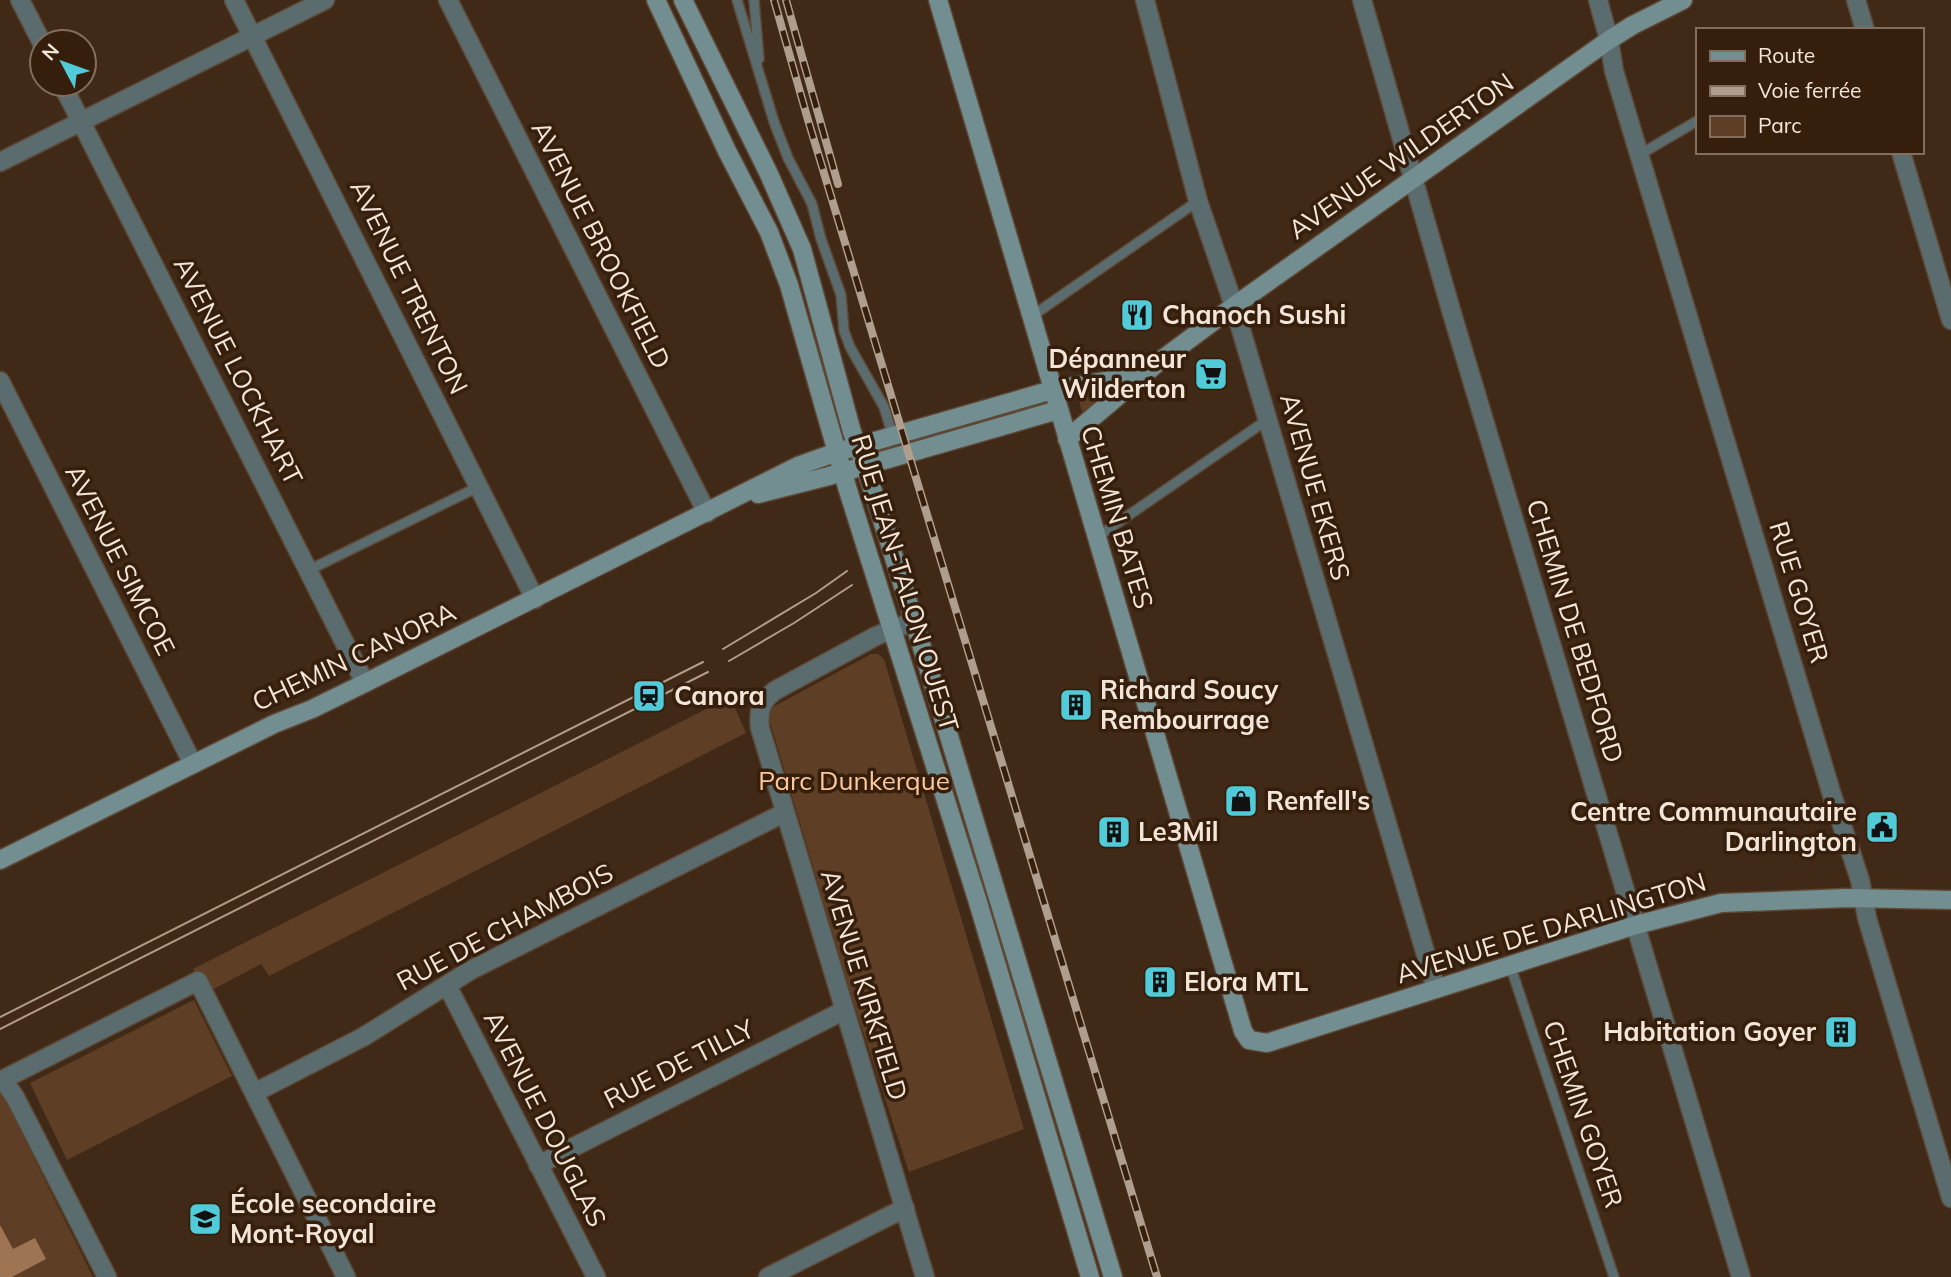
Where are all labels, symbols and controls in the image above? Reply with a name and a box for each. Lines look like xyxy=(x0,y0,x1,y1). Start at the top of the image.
north arrow xyxy=(28,28,98,98)
legend xyxy=(1696,28,1923,154)
text: N xyxy=(36,39,64,65)
text: Route xyxy=(1758,42,1815,68)
street label: AVENUE WILDERTON xyxy=(1282,65,1520,246)
text: Voie ferrée xyxy=(1758,77,1862,103)
text: Parc xyxy=(1758,112,1802,138)
street label: AVENUE BROOKFIELD xyxy=(525,115,678,374)
street label: AVENUE TRENTON xyxy=(343,174,476,399)
street label: AVENUE LOCKHART xyxy=(167,251,310,491)
restaurant icon: Chanoch Sushi xyxy=(1118,296,1156,334)
place label: Chanoch Sushi xyxy=(1162,298,1346,331)
place label: Dépanneur Wilderton xyxy=(1048,342,1187,405)
supermarket icon: Dépanneur Wilderton xyxy=(1192,355,1230,393)
street label: AVENUE EKERS xyxy=(1273,390,1358,584)
street label: CHEMIN BATES xyxy=(1074,421,1161,612)
street label: RUE JEAN-TALON OUEST xyxy=(845,430,966,736)
street label: AVENUE SIMCOE xyxy=(58,459,183,661)
street label: CHEMIN DE BEDFORD xyxy=(1520,495,1631,767)
street label: RUE GOYER xyxy=(1762,517,1837,667)
street label: CHEMIN CANORA xyxy=(247,595,461,718)
place label: Richard Soucy Rembourrage xyxy=(1100,673,1279,736)
station icon: Canora xyxy=(630,677,668,715)
place label: Canora xyxy=(674,679,765,712)
building icon: Richard Soucy Rembourrage xyxy=(1057,686,1095,724)
park label: Parc Dunkerque xyxy=(758,764,950,797)
shop icon: Renfell's xyxy=(1222,782,1260,820)
place label: Renfell's xyxy=(1266,784,1370,817)
place label: Centre Communautaire Darlington xyxy=(1570,795,1857,858)
public building icon: Centre Communautaire Darlington xyxy=(1863,808,1901,846)
building icon: Le3Mil xyxy=(1095,813,1133,851)
place label: Le3Mil xyxy=(1138,815,1218,848)
street label: RUE DE CHAMBOIS xyxy=(391,856,619,998)
street label: AVENUE KIRKFIELD xyxy=(814,865,915,1104)
street label: AVENUE DE DARLINGTON xyxy=(1392,865,1710,990)
building icon: Elora MTL xyxy=(1141,963,1179,1001)
place label: Elora MTL xyxy=(1184,965,1309,998)
street label: AVENUE DOUGLAS xyxy=(477,1005,614,1232)
street label: RUE DE TILLY xyxy=(598,1011,760,1116)
building icon: Habitation Goyer xyxy=(1822,1013,1860,1051)
place label: Habitation Goyer xyxy=(1603,1015,1817,1048)
street label: CHEMIN GOYER xyxy=(1536,1016,1631,1212)
place label: École secondaire Mont-Royal xyxy=(230,1187,436,1250)
school or university icon: École secondaire Mont-Royal xyxy=(186,1200,224,1238)

